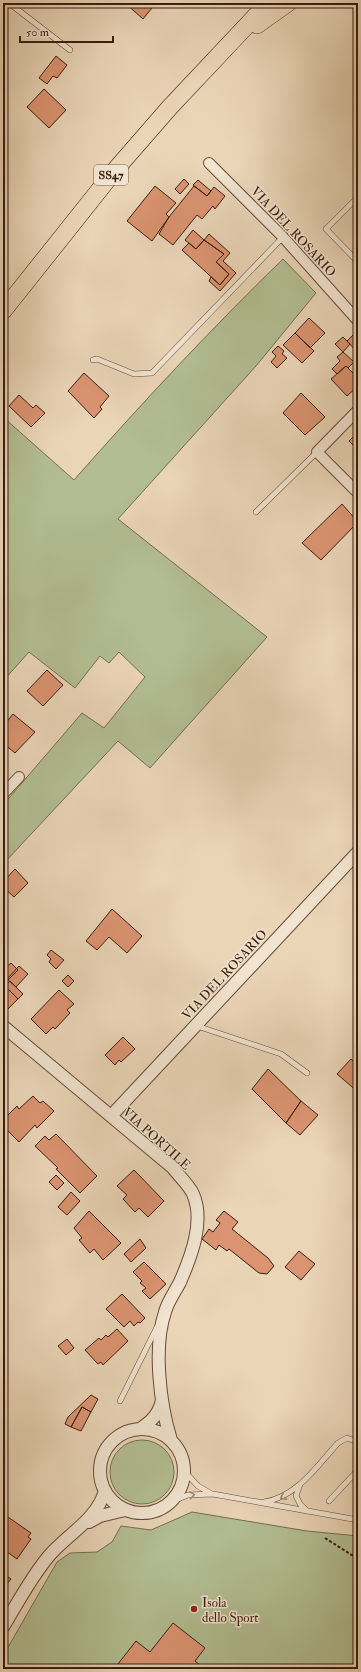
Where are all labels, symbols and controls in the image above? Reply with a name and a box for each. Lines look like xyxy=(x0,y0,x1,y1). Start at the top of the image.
scale bar xyxy=(20,18,113,44)
text: 50 m xyxy=(26,25,50,40)
road number: SS47 xyxy=(94,165,128,185)
street label: VIA DEL ROSARIO xyxy=(247,183,339,280)
street label: VIA DEL ROSARIO xyxy=(179,926,271,1023)
street label: VIA PORTILE xyxy=(119,1104,194,1174)
one-way arrow xyxy=(189,1491,195,1500)
one-way arrow xyxy=(279,1492,287,1500)
place label: Isola dello Sport xyxy=(202,1595,259,1627)
marker: Isola dello Sport xyxy=(189,1604,199,1614)

